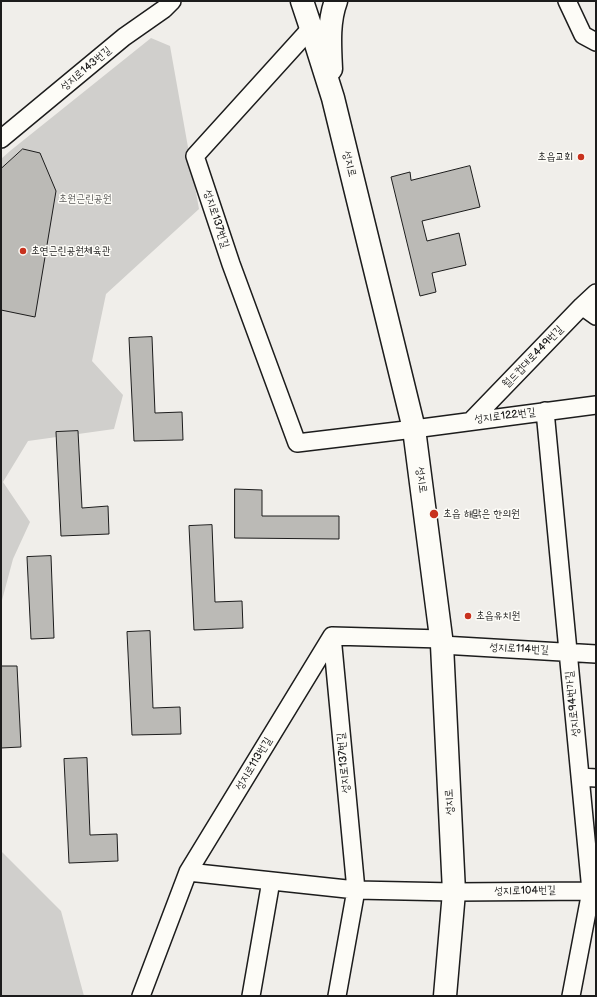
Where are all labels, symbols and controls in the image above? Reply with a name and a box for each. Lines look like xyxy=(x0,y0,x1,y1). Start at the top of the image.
street label: 성지로143번길 xyxy=(58,44,114,94)
street label: 성지로 xyxy=(339,150,359,178)
place label: 초읍교회 xyxy=(538,150,573,164)
marker: 초읍교회 xyxy=(576,152,586,162)
street label: 성지로137번길 xyxy=(200,188,232,250)
park label: 초원근린공원 xyxy=(58,192,112,206)
place label: 초연근린공원체육관 xyxy=(31,244,111,258)
marker: 초연근린공원체육관 xyxy=(18,246,28,256)
street label: 월드컵대로449번길 xyxy=(500,323,566,391)
street label: 성지로122번길 xyxy=(474,406,536,426)
street label: 성지로 xyxy=(413,466,429,494)
place label: 초읍 해맑은 한의원 xyxy=(443,507,520,521)
marker: 초읍 해맑은 한의원 xyxy=(428,508,440,520)
place label: 초읍유치원 xyxy=(476,609,520,623)
marker: 초읍유치원 xyxy=(463,611,473,621)
street label: 성지로114번길 xyxy=(489,641,549,657)
street label: 성지로94번가길 xyxy=(563,670,583,738)
street label: 성지로137번길 xyxy=(335,732,353,794)
street label: 성지로113번길 xyxy=(233,735,275,793)
street label: 성지로 xyxy=(443,788,457,816)
street label: 성지로104번길 xyxy=(494,884,556,898)

